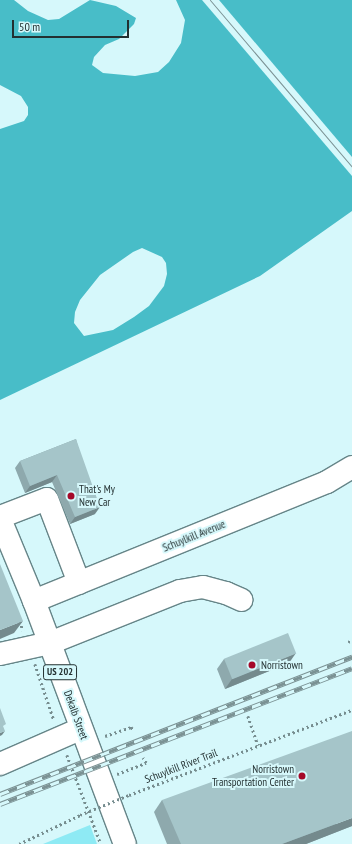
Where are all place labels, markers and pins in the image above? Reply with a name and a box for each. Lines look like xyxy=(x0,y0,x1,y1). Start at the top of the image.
place label: That's My New Car xyxy=(79,483,115,509)
marker: That's My New Car xyxy=(66,491,76,501)
place label: Norristown xyxy=(261,658,303,672)
marker: Norristown xyxy=(246,659,258,671)
place label: Norristown Transportation Center xyxy=(212,763,294,789)
marker: Norristown Transportation Center xyxy=(297,771,307,781)

